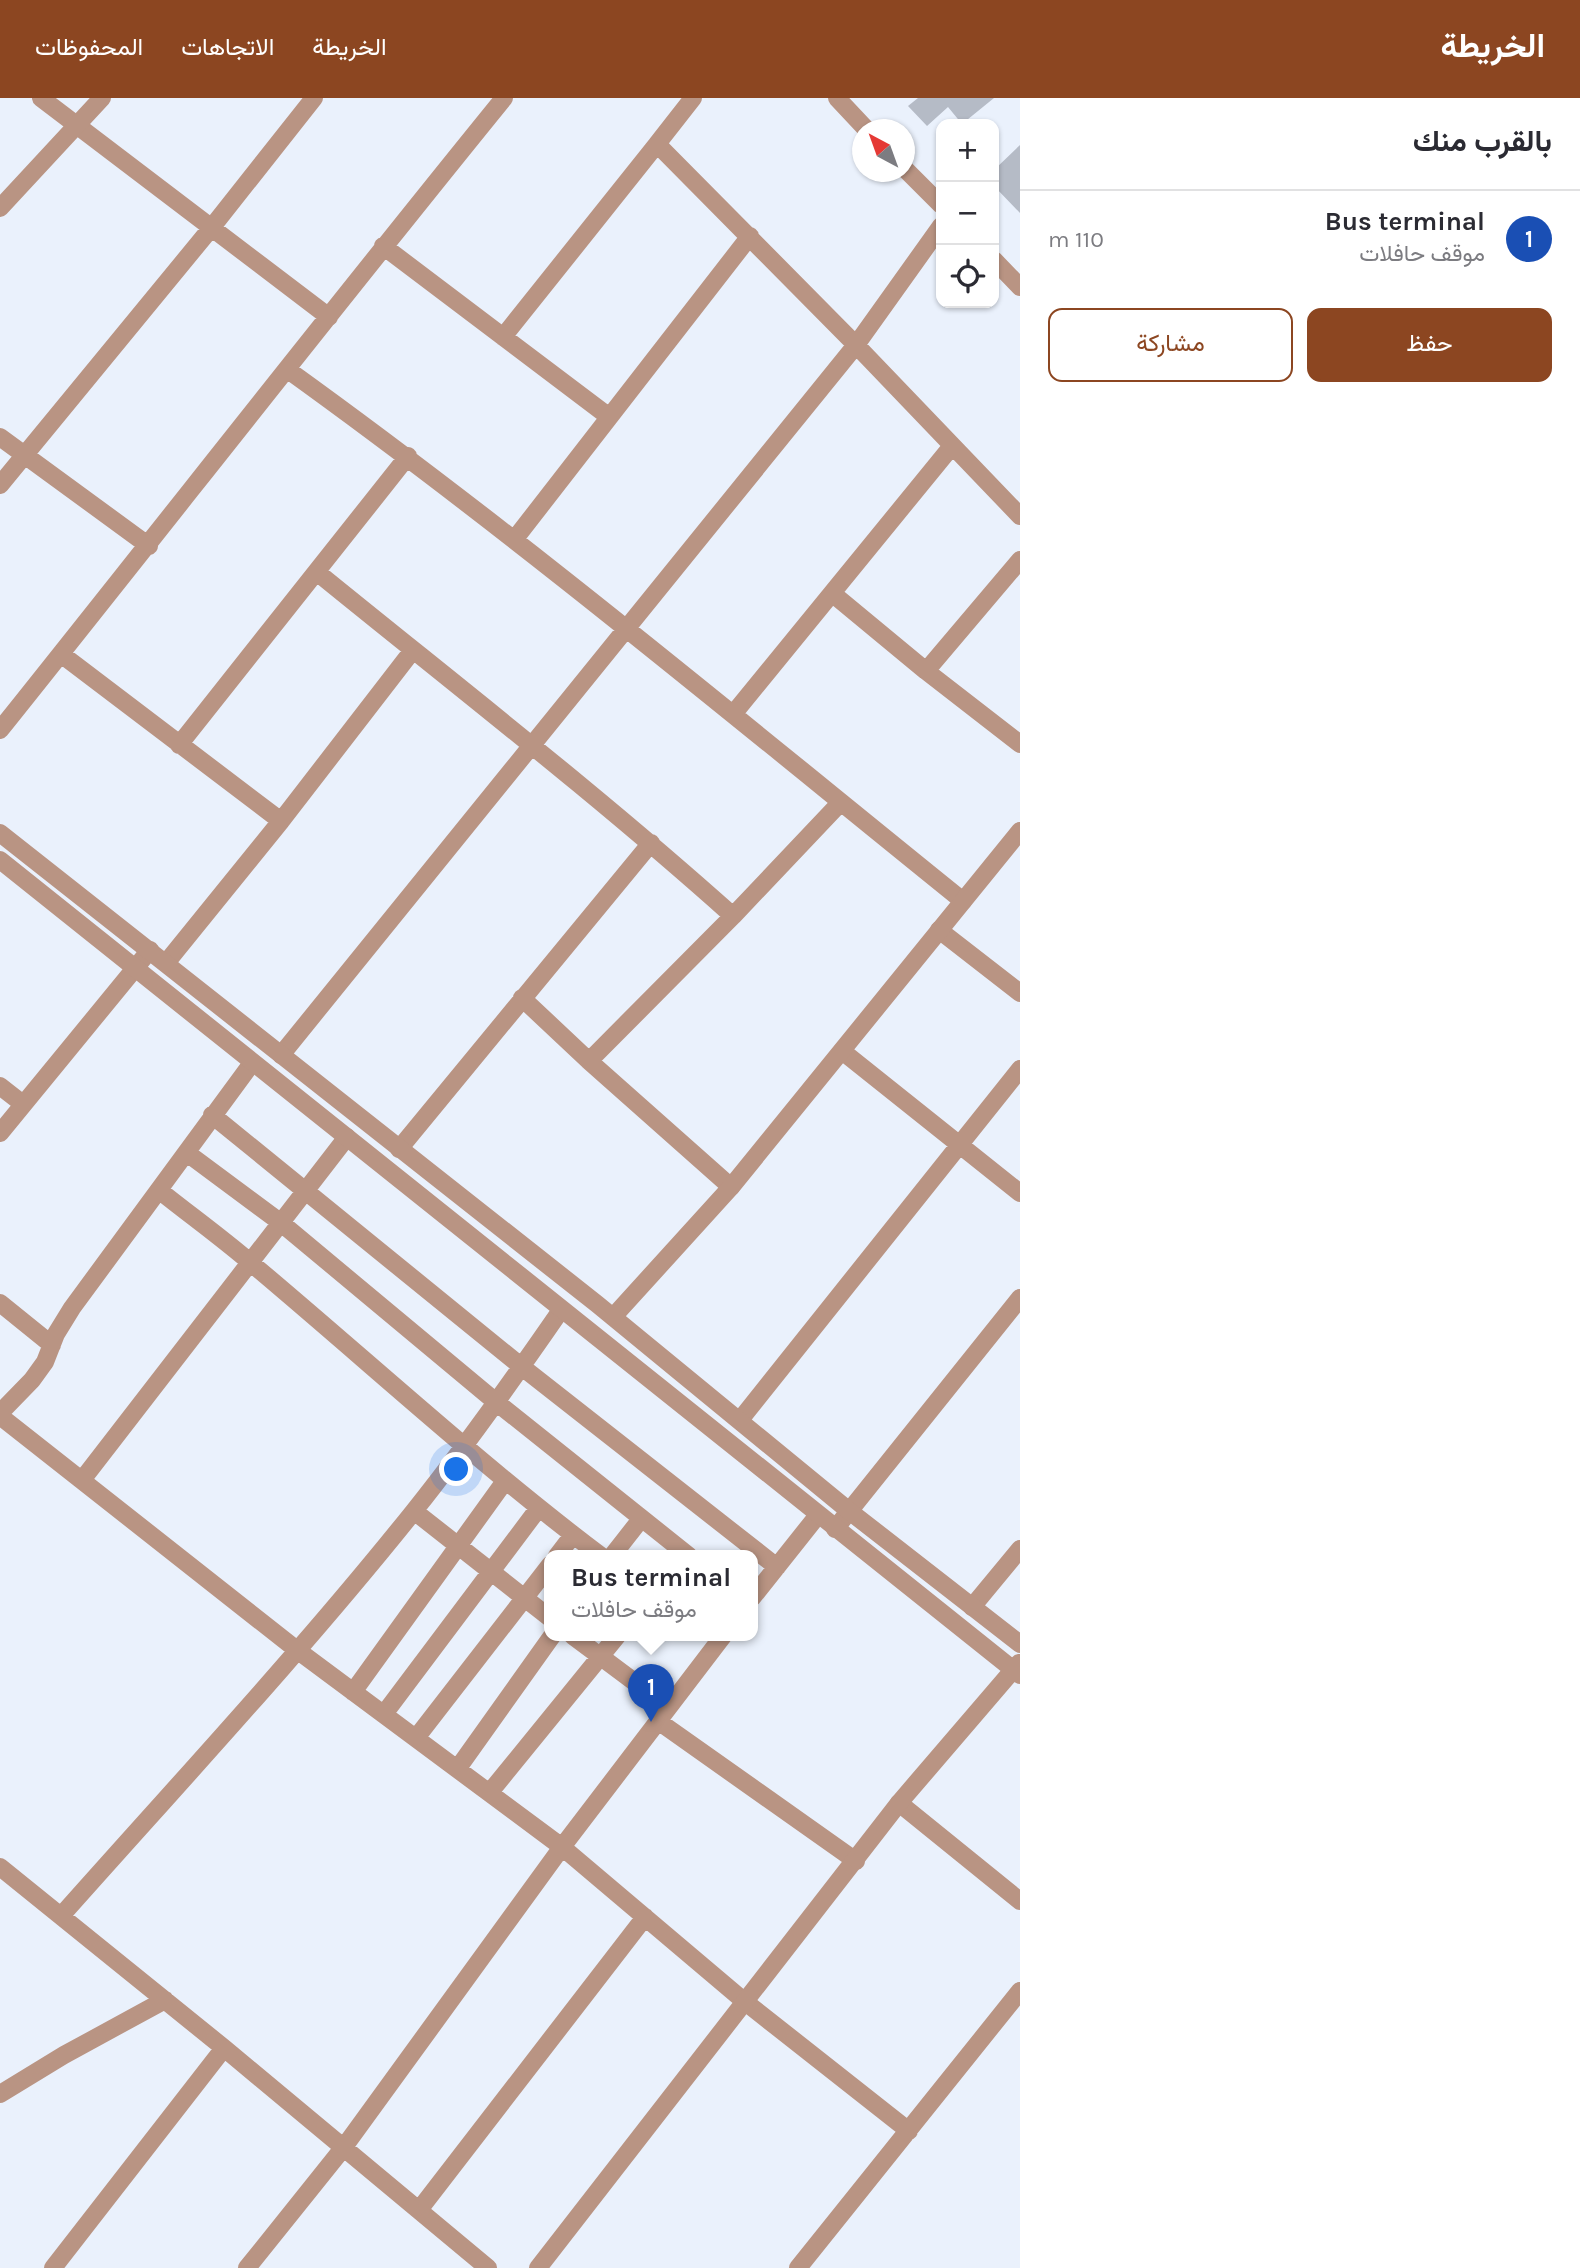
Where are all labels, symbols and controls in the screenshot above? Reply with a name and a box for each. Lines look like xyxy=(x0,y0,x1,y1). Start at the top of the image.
text: الخريطة xyxy=(1441,27,1545,65)
text: المحفوظات xyxy=(35,33,143,61)
text: الاتجاهات xyxy=(181,33,274,61)
text: الخريطة xyxy=(312,33,387,61)
north arrow xyxy=(852,119,915,182)
map controls xyxy=(936,119,999,308)
button: + xyxy=(936,119,999,182)
text: بالقرب منك xyxy=(1413,123,1552,159)
button: − xyxy=(936,182,999,245)
text: Bus terminal xyxy=(1325,206,1485,237)
text: 110 m xyxy=(1048,226,1104,253)
text: 1 xyxy=(1525,226,1533,253)
text: موقف حافلات xyxy=(1359,240,1485,267)
button: locate xyxy=(936,245,999,308)
button: مشاركة xyxy=(1048,308,1293,382)
button: حفظ xyxy=(1307,308,1552,382)
your location xyxy=(439,1452,473,1486)
popup xyxy=(544,1550,758,1641)
text: Bus terminal xyxy=(571,1562,731,1593)
text: موقف حافلات xyxy=(571,1596,697,1623)
pin: 1 xyxy=(628,1664,674,1722)

